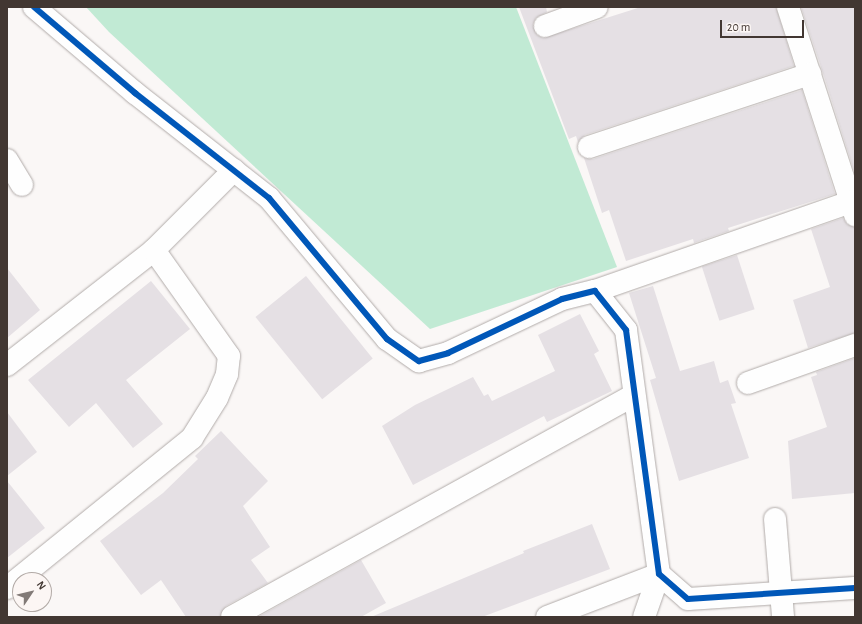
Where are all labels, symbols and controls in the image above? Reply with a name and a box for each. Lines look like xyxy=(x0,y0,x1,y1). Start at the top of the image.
scale bar xyxy=(722,12,806,38)
text: 20 m xyxy=(727,21,750,33)
north arrow xyxy=(12,572,52,612)
text: N xyxy=(35,579,48,592)

